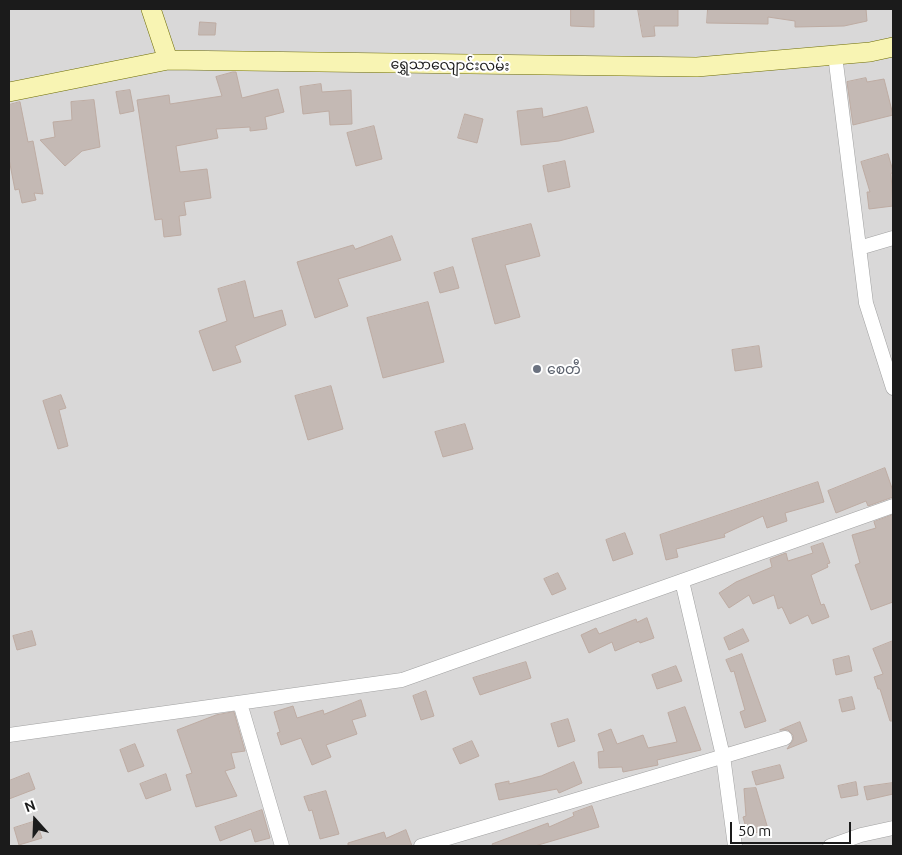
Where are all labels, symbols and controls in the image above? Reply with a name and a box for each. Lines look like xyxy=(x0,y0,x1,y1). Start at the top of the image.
street label: ရွှေသာလျောင်းလမ်း xyxy=(390,56,510,74)
place label: စေတီ xyxy=(547,361,581,377)
marker: စေတီ xyxy=(531,363,543,375)
north arrow xyxy=(10,795,60,845)
text: N xyxy=(22,797,38,815)
scale bar xyxy=(732,812,853,844)
text: 50 m xyxy=(738,822,771,839)

